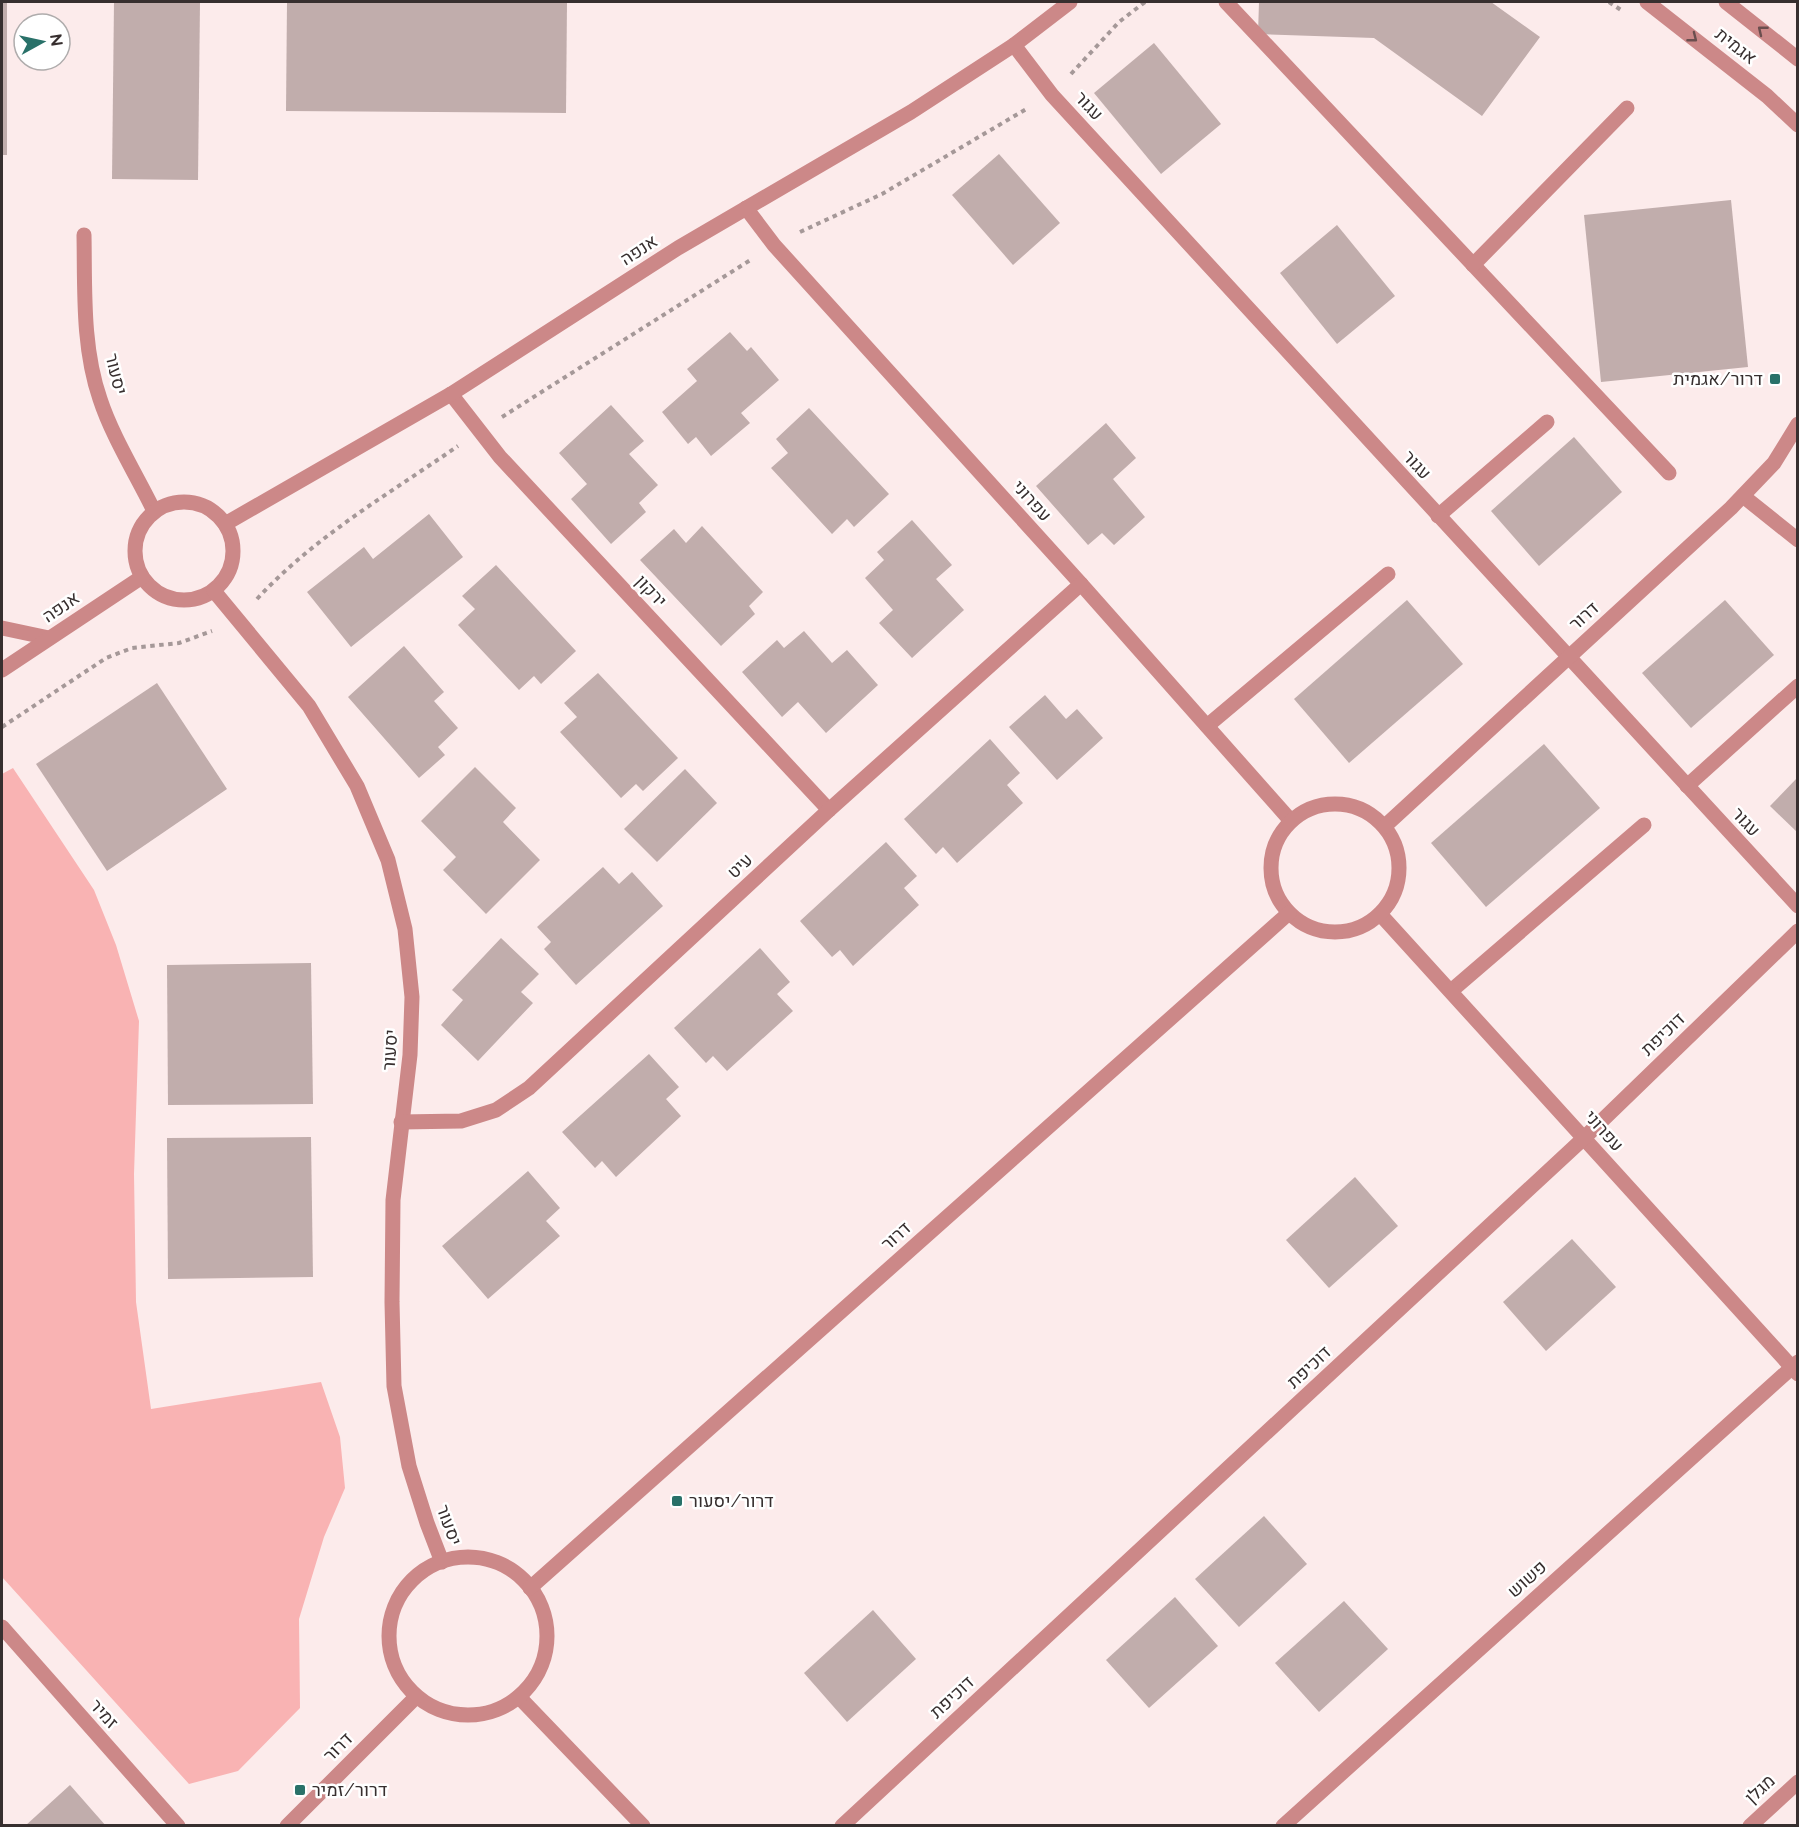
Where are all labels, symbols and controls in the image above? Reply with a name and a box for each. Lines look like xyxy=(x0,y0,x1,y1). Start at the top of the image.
north arrow xyxy=(12,12,72,72)
street label: אגמית xyxy=(1711,23,1761,68)
one-way arrow xyxy=(1757,27,1768,38)
one-way arrow xyxy=(1686,30,1697,41)
text: N xyxy=(46,33,67,47)
street label: עגור xyxy=(1071,87,1108,124)
street label: אנפה xyxy=(616,230,661,269)
street label: יסעור xyxy=(101,351,132,397)
place label: דרור/אגמית xyxy=(1673,368,1763,389)
marker: דרור/אגמית xyxy=(1768,372,1782,386)
street label: עגור xyxy=(1399,446,1436,483)
street label: עפרוני xyxy=(1009,476,1056,525)
street label: ירקון xyxy=(631,570,671,611)
street label: אנפה xyxy=(38,587,83,626)
street label: דרור xyxy=(1565,597,1603,634)
street label: עגור xyxy=(1728,803,1765,840)
street label: עיט xyxy=(723,849,757,883)
street label: דוכיפת xyxy=(1637,1008,1689,1059)
street label: יסעור xyxy=(378,1029,401,1071)
street label: עפרוני xyxy=(1581,1106,1628,1155)
street label: דרור xyxy=(877,1217,915,1254)
street label: דוכיפת xyxy=(1282,1341,1335,1392)
place label: דרור/יסעור xyxy=(689,1490,774,1511)
marker: דרור/יסעור xyxy=(670,1494,684,1508)
street label: יסעור xyxy=(433,1502,466,1548)
street label: פשוש xyxy=(1503,1556,1550,1602)
street label: דוכיפת xyxy=(925,1671,978,1722)
street label: זמיר xyxy=(86,1695,123,1733)
street label: דרור xyxy=(319,1728,357,1766)
street label: מגלן xyxy=(1740,1770,1779,1808)
place label: דרור/זמיר xyxy=(312,1779,387,1800)
marker: דרור/זמיר xyxy=(293,1783,307,1797)

